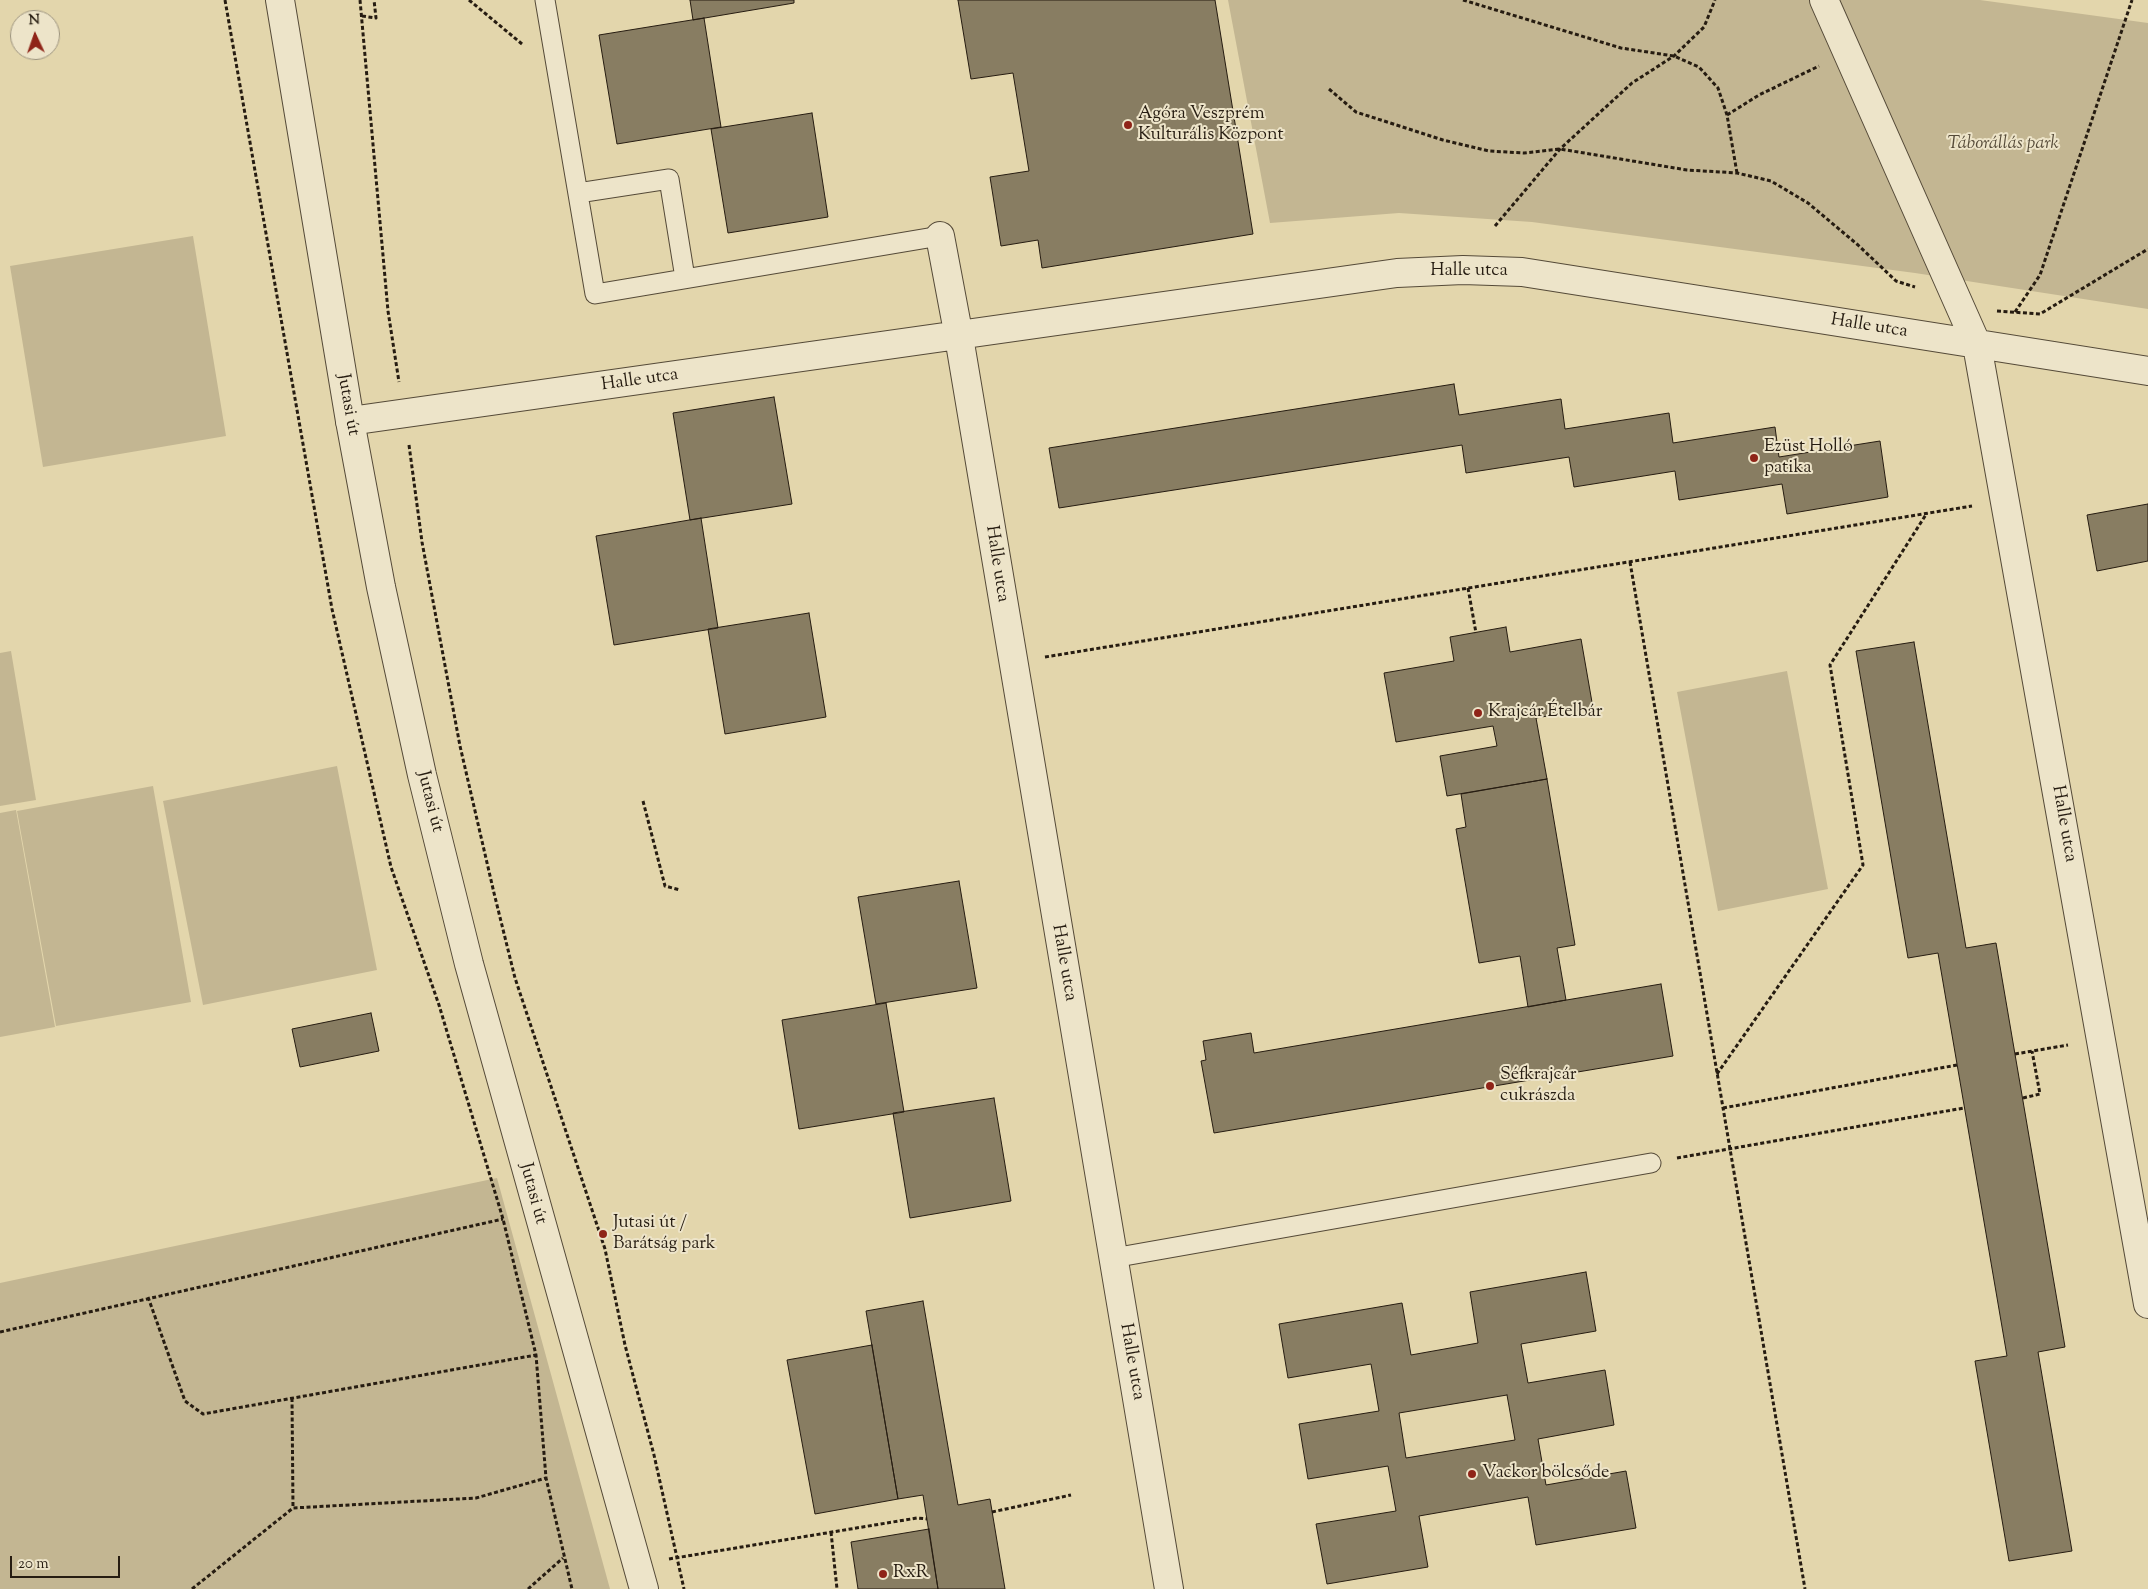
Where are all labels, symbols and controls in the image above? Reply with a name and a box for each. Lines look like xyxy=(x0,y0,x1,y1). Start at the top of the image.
north arrow xyxy=(10,10,60,60)
text: N xyxy=(28,11,40,31)
place label: Agóra Veszprém Kulturális Központ xyxy=(1138,104,1284,146)
marker: Agóra Veszprém Kulturális Központ xyxy=(1122,119,1134,131)
park label: Táborállás park xyxy=(1947,134,2059,156)
street label: Halle utca xyxy=(1430,261,1508,283)
street label: Halle utca xyxy=(1829,310,1909,344)
street label: Halle utca xyxy=(600,365,680,397)
street label: Jutasi út xyxy=(331,372,363,438)
place label: Ezüst Holló patika xyxy=(1764,437,1853,479)
marker: Ezüst Holló patika xyxy=(1748,452,1760,464)
street label: Halle utca xyxy=(979,524,1013,604)
place label: Krajcár Ételbár xyxy=(1488,702,1602,724)
marker: Krajcár Ételbár xyxy=(1472,707,1484,719)
street label: Jutasi út xyxy=(411,769,447,835)
street label: Halle utca xyxy=(2046,784,2080,864)
street label: Halle utca xyxy=(1046,923,1080,1003)
place label: Séfkrajcár cukrászda xyxy=(1500,1065,1576,1108)
marker: Séfkrajcár cukrászda xyxy=(1484,1080,1496,1092)
street label: Jutasi út xyxy=(513,1161,551,1227)
place label: Jutasi út / Barátság park xyxy=(613,1213,716,1256)
marker: Jutasi út / Barátság park xyxy=(597,1228,609,1240)
street label: Halle utca xyxy=(1114,1322,1148,1402)
place label: Vackor bölcsőde xyxy=(1482,1463,1609,1485)
marker: Vackor bölcsőde xyxy=(1466,1468,1478,1480)
scale bar xyxy=(12,1546,122,1578)
text: 20 m xyxy=(18,1554,49,1575)
place label: RxR xyxy=(893,1563,929,1585)
marker: RxR xyxy=(877,1568,889,1580)

